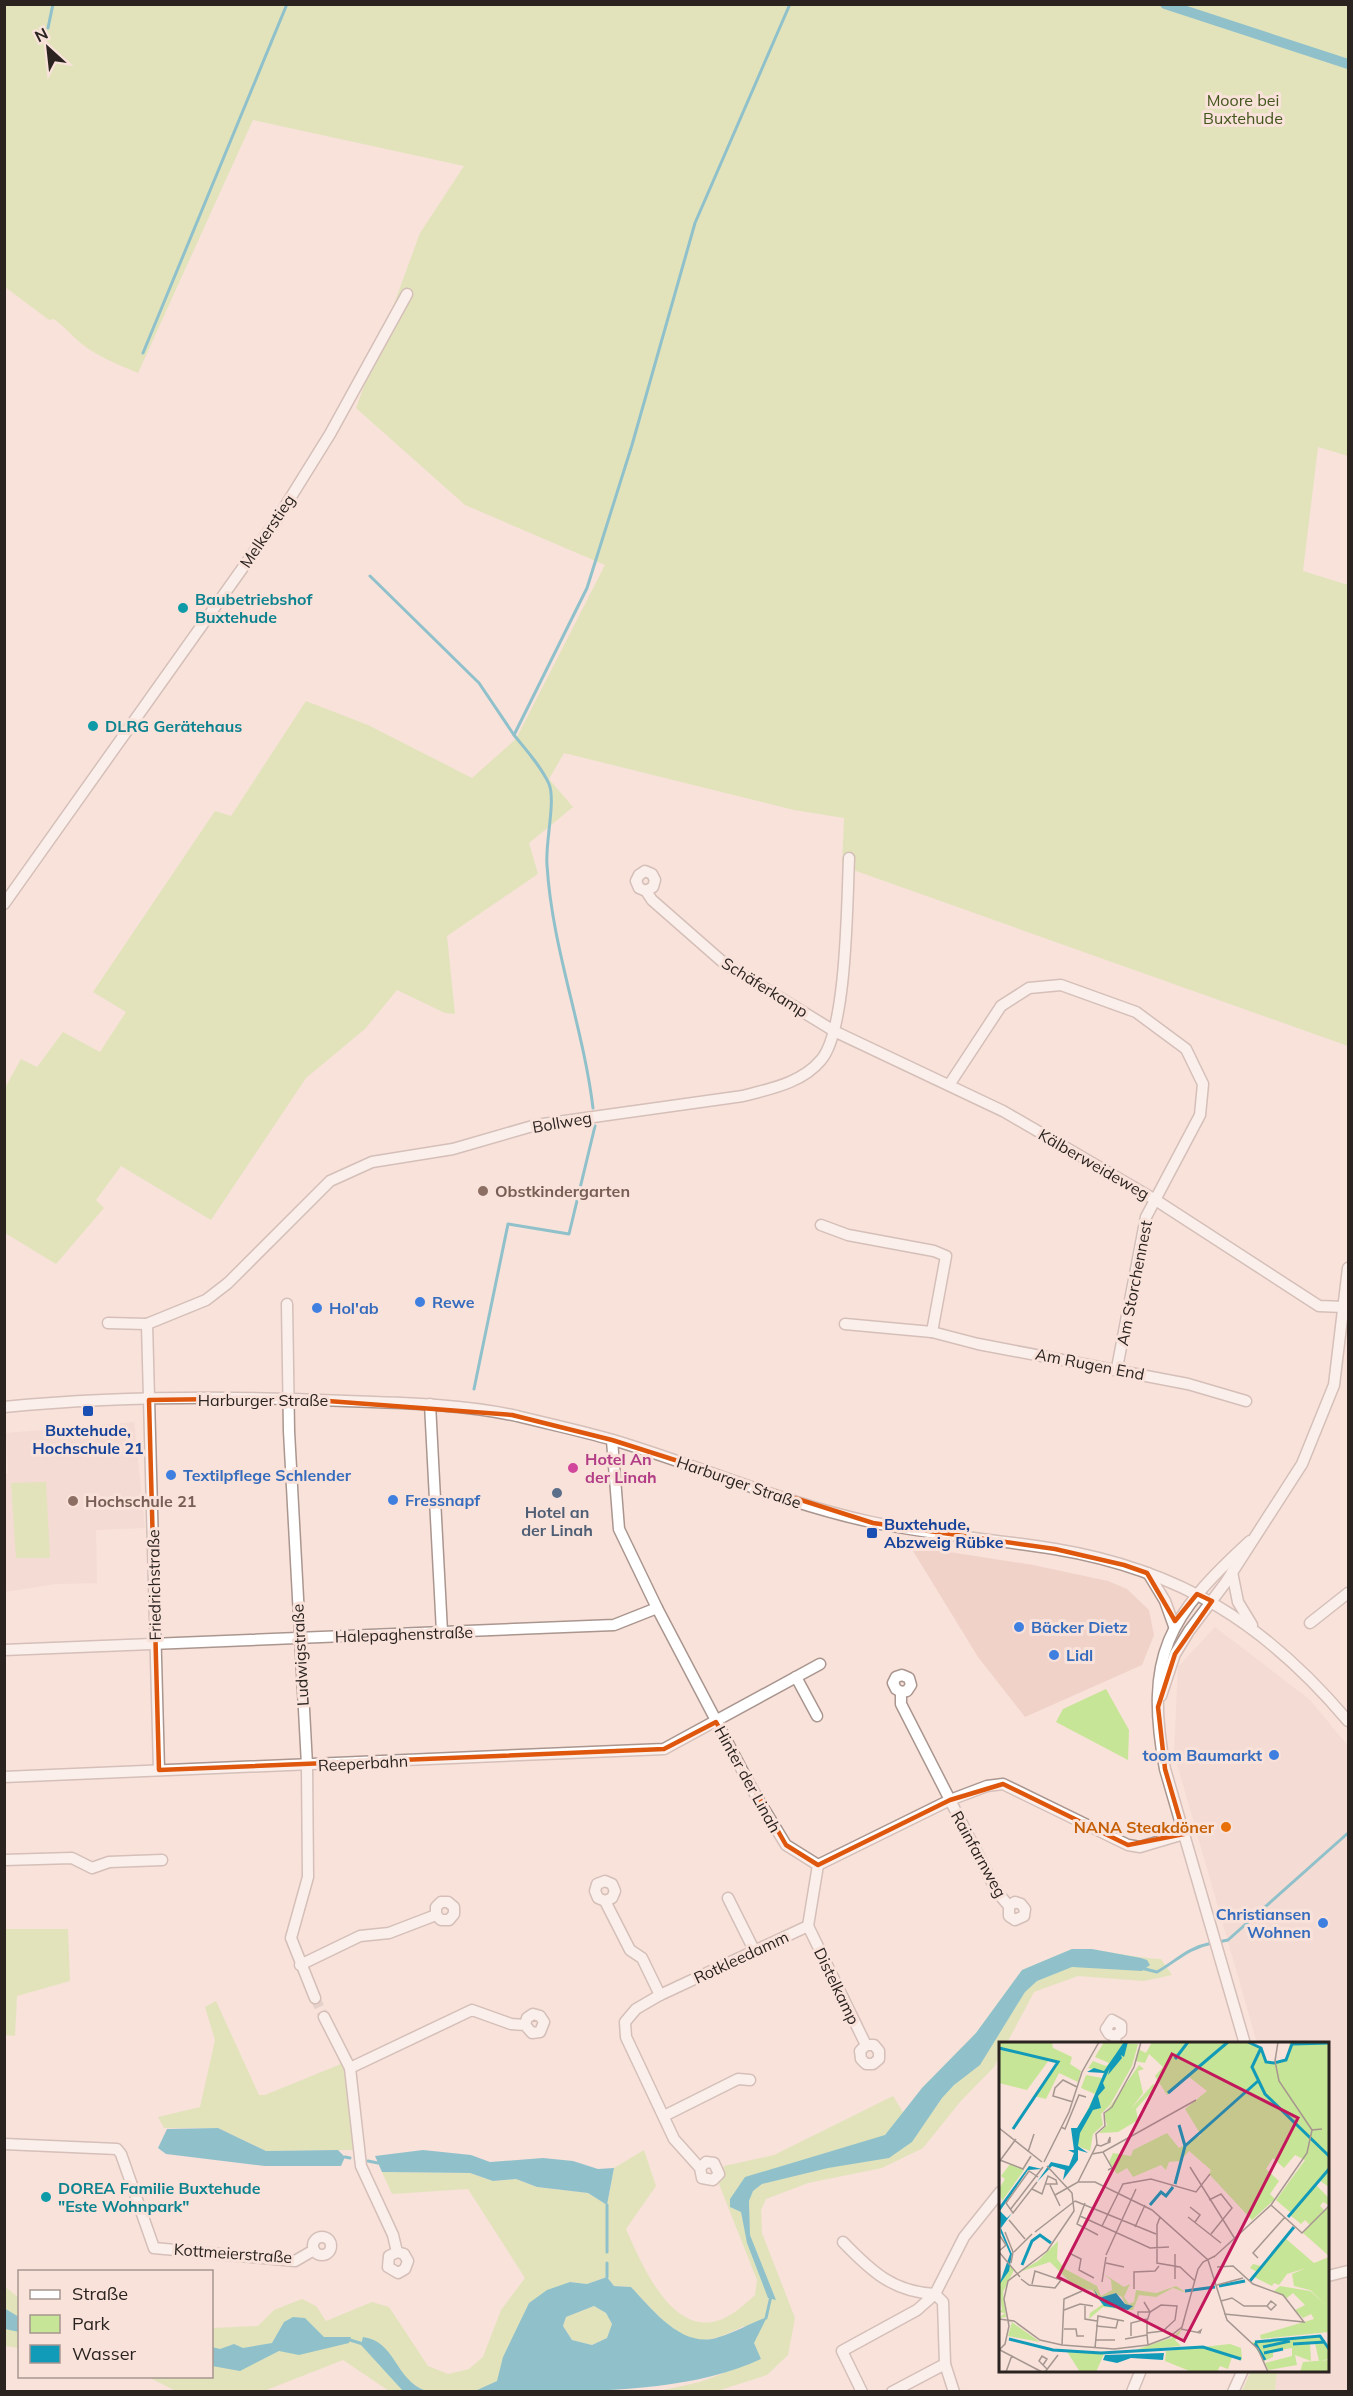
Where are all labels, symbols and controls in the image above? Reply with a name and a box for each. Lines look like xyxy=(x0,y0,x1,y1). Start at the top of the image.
north arrow xyxy=(18,18,78,78)
text: N xyxy=(31,23,51,46)
park label: Moore bei Buxtehude xyxy=(1203,90,1283,128)
street label: Melkerstieg xyxy=(235,490,299,572)
place label: Baubetriebshof Buxtehude xyxy=(195,589,313,627)
marker: Baubetriebshof Buxtehude xyxy=(176,601,190,615)
place label: DLRG Gerätehaus xyxy=(105,716,242,736)
marker: DLRG Gerätehaus xyxy=(86,719,100,733)
street label: Schäferkamp xyxy=(718,953,812,1021)
street label: Bollweg xyxy=(531,1107,593,1137)
street label: Kälberweideweg xyxy=(1035,1124,1153,1204)
place label: Obstkindergarten xyxy=(495,1181,630,1201)
marker: Obstkindergarten xyxy=(476,1184,490,1198)
street label: Am Storchennest xyxy=(1112,1218,1156,1347)
place label: Rewe xyxy=(432,1292,475,1312)
marker: Rewe xyxy=(413,1295,427,1309)
place label: Hol'ab xyxy=(329,1298,379,1318)
marker: Hol'ab xyxy=(310,1301,324,1315)
street label: Am Rugen End xyxy=(1034,1344,1146,1384)
street label: Harburger Straße xyxy=(198,1390,328,1410)
marker: Buxtehude, Hochschule 21 xyxy=(81,1404,95,1418)
place label: Buxtehude, Hochschule 21 xyxy=(32,1420,144,1458)
place label: Hotel An der Linah xyxy=(585,1449,657,1487)
street label: Harburger Straße xyxy=(674,1451,804,1513)
marker: Hotel An der Linah xyxy=(566,1461,580,1475)
place label: Textilpflege Schlender xyxy=(183,1465,352,1485)
marker: Textilpflege Schlender xyxy=(164,1468,178,1482)
marker: Hotel an der Linah xyxy=(550,1486,564,1500)
place label: Fressnapf xyxy=(405,1490,481,1510)
place label: Hochschule 21 xyxy=(85,1491,196,1511)
marker: Fressnapf xyxy=(386,1493,400,1507)
marker: Hochschule 21 xyxy=(66,1494,80,1508)
place label: Hotel an der Linah xyxy=(521,1502,593,1540)
place label: Buxtehude, Abzweig Rübke xyxy=(884,1514,1004,1552)
marker: Buxtehude, Abzweig Rübke xyxy=(865,1526,879,1540)
street label: Friedrichstraße xyxy=(143,1529,165,1641)
street label: Ludwigstraße xyxy=(287,1603,313,1707)
place label: Bäcker Dietz xyxy=(1031,1617,1128,1637)
marker: Bäcker Dietz xyxy=(1012,1620,1026,1634)
street label: Halepaghenstraße xyxy=(335,1622,473,1646)
place label: Lidl xyxy=(1066,1645,1093,1665)
marker: Lidl xyxy=(1047,1648,1061,1662)
street label: Hinter der Linah xyxy=(710,1722,786,1836)
place label: toom Baumarkt xyxy=(1143,1745,1262,1765)
marker: toom Baumarkt xyxy=(1267,1748,1281,1762)
street label: Reeperbahn xyxy=(317,1751,409,1775)
street label: Rainfarnweg xyxy=(947,1807,1011,1901)
place label: NANA Steakdöner xyxy=(1074,1817,1215,1837)
marker: NANA Steakdöner xyxy=(1219,1820,1233,1834)
place label: Christiansen Wohnen xyxy=(1216,1904,1311,1942)
marker: Christiansen Wohnen xyxy=(1316,1916,1330,1930)
street label: Rotkleedamm xyxy=(690,1926,792,1988)
street label: Distelkamp xyxy=(810,1944,864,2028)
inset map xyxy=(999,2042,1329,2372)
place label: DOREA Familie Buxtehude "Este Wohnpark" xyxy=(58,2178,261,2216)
marker: DOREA Familie Buxtehude "Este Wohnpark" xyxy=(39,2190,53,2204)
street label: Kottmeierstraße xyxy=(173,2239,293,2267)
legend xyxy=(18,2270,213,2378)
text: Straße xyxy=(72,2282,128,2305)
text: Park xyxy=(72,2312,111,2335)
text: Wasser xyxy=(72,2342,136,2365)

